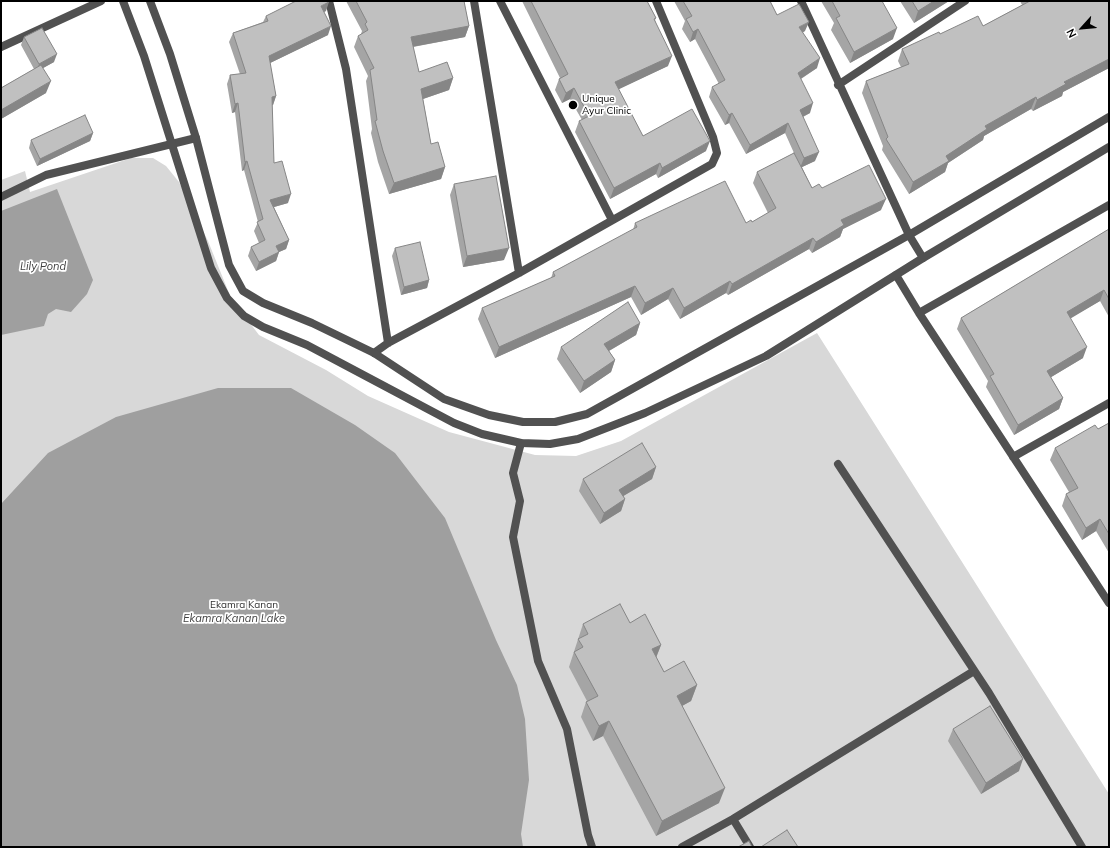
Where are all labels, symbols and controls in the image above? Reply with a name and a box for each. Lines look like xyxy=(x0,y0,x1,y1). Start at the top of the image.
north arrow xyxy=(1062,8,1102,48)
text: N xyxy=(1063,27,1079,40)
place label: Unique Ayur Clinic xyxy=(582,93,631,116)
marker: Unique Ayur Clinic xyxy=(567,99,579,111)
water label: Lily Pond xyxy=(20,260,66,274)
park label: Ekamra Kanan xyxy=(210,599,278,611)
water label: Ekamra Kanan Lake xyxy=(183,612,285,626)

